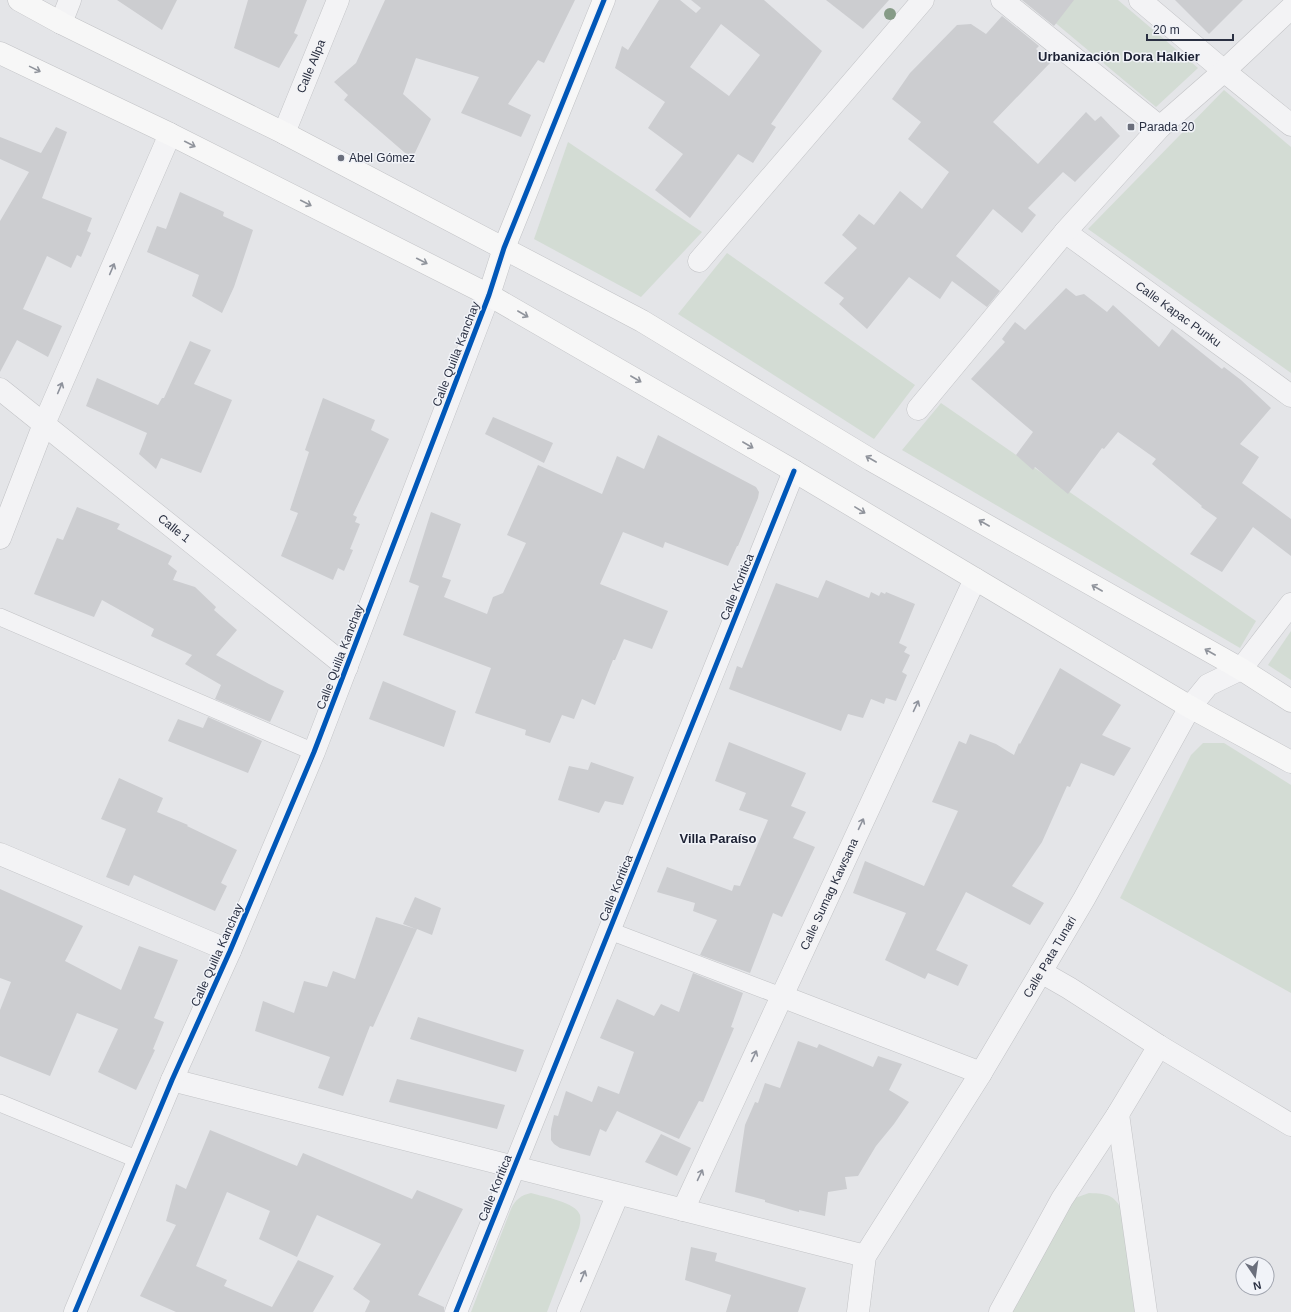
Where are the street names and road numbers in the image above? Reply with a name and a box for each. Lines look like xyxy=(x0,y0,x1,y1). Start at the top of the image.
street label: Calle Allpa xyxy=(294,37,328,95)
street label: Calle Kapac Punku xyxy=(1133,279,1224,350)
street label: Calle Quilla Kanchay xyxy=(430,299,482,409)
street label: Calle 1 xyxy=(155,511,193,546)
street label: Calle Koritica xyxy=(717,551,757,622)
street label: Calle Quilla Kanchay xyxy=(314,602,366,712)
street label: Calle Sumag Kawsana xyxy=(797,836,861,952)
street label: Calle Koritica xyxy=(596,852,636,923)
street label: Calle Quilla Kanchay xyxy=(188,901,246,1009)
street label: Calle Pata Tunari xyxy=(1020,914,1079,1000)
street label: Calle Koritica xyxy=(475,1152,515,1223)

